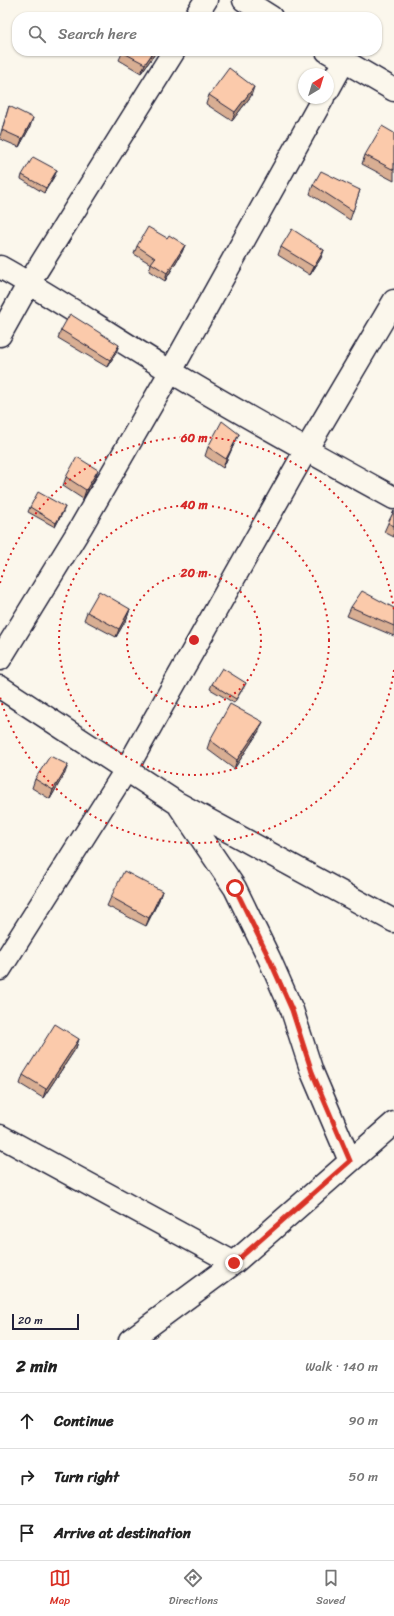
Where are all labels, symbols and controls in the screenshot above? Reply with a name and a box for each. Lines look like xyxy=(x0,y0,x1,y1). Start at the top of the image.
search box xyxy=(12,12,382,56)
text: Search here xyxy=(58,21,137,47)
icon: search xyxy=(26,23,48,45)
north arrow xyxy=(298,68,334,104)
text: 60 m xyxy=(180,427,208,449)
text: 40 m xyxy=(179,494,208,516)
text: 20 m xyxy=(180,562,208,584)
centre of rings xyxy=(187,633,201,647)
route start xyxy=(226,879,244,897)
route end xyxy=(225,1254,243,1272)
text: 20 m xyxy=(18,1311,43,1330)
scale bar xyxy=(12,1312,79,1331)
text: 2 min xyxy=(16,1351,57,1381)
text: Walk · 140 m xyxy=(305,1355,378,1378)
text: Continue xyxy=(54,1408,114,1434)
text: 90 m xyxy=(348,1409,378,1432)
icon: ahead xyxy=(16,1410,38,1432)
text: Turn right xyxy=(54,1464,119,1490)
text: 50 m xyxy=(348,1465,378,1488)
icon: right xyxy=(16,1466,38,1488)
text: Arrive at destination xyxy=(54,1520,191,1546)
icon: arrive xyxy=(16,1522,38,1544)
tab: Map xyxy=(49,1567,71,1610)
tab: Directions xyxy=(169,1567,218,1610)
tab: Saved xyxy=(316,1567,345,1610)

